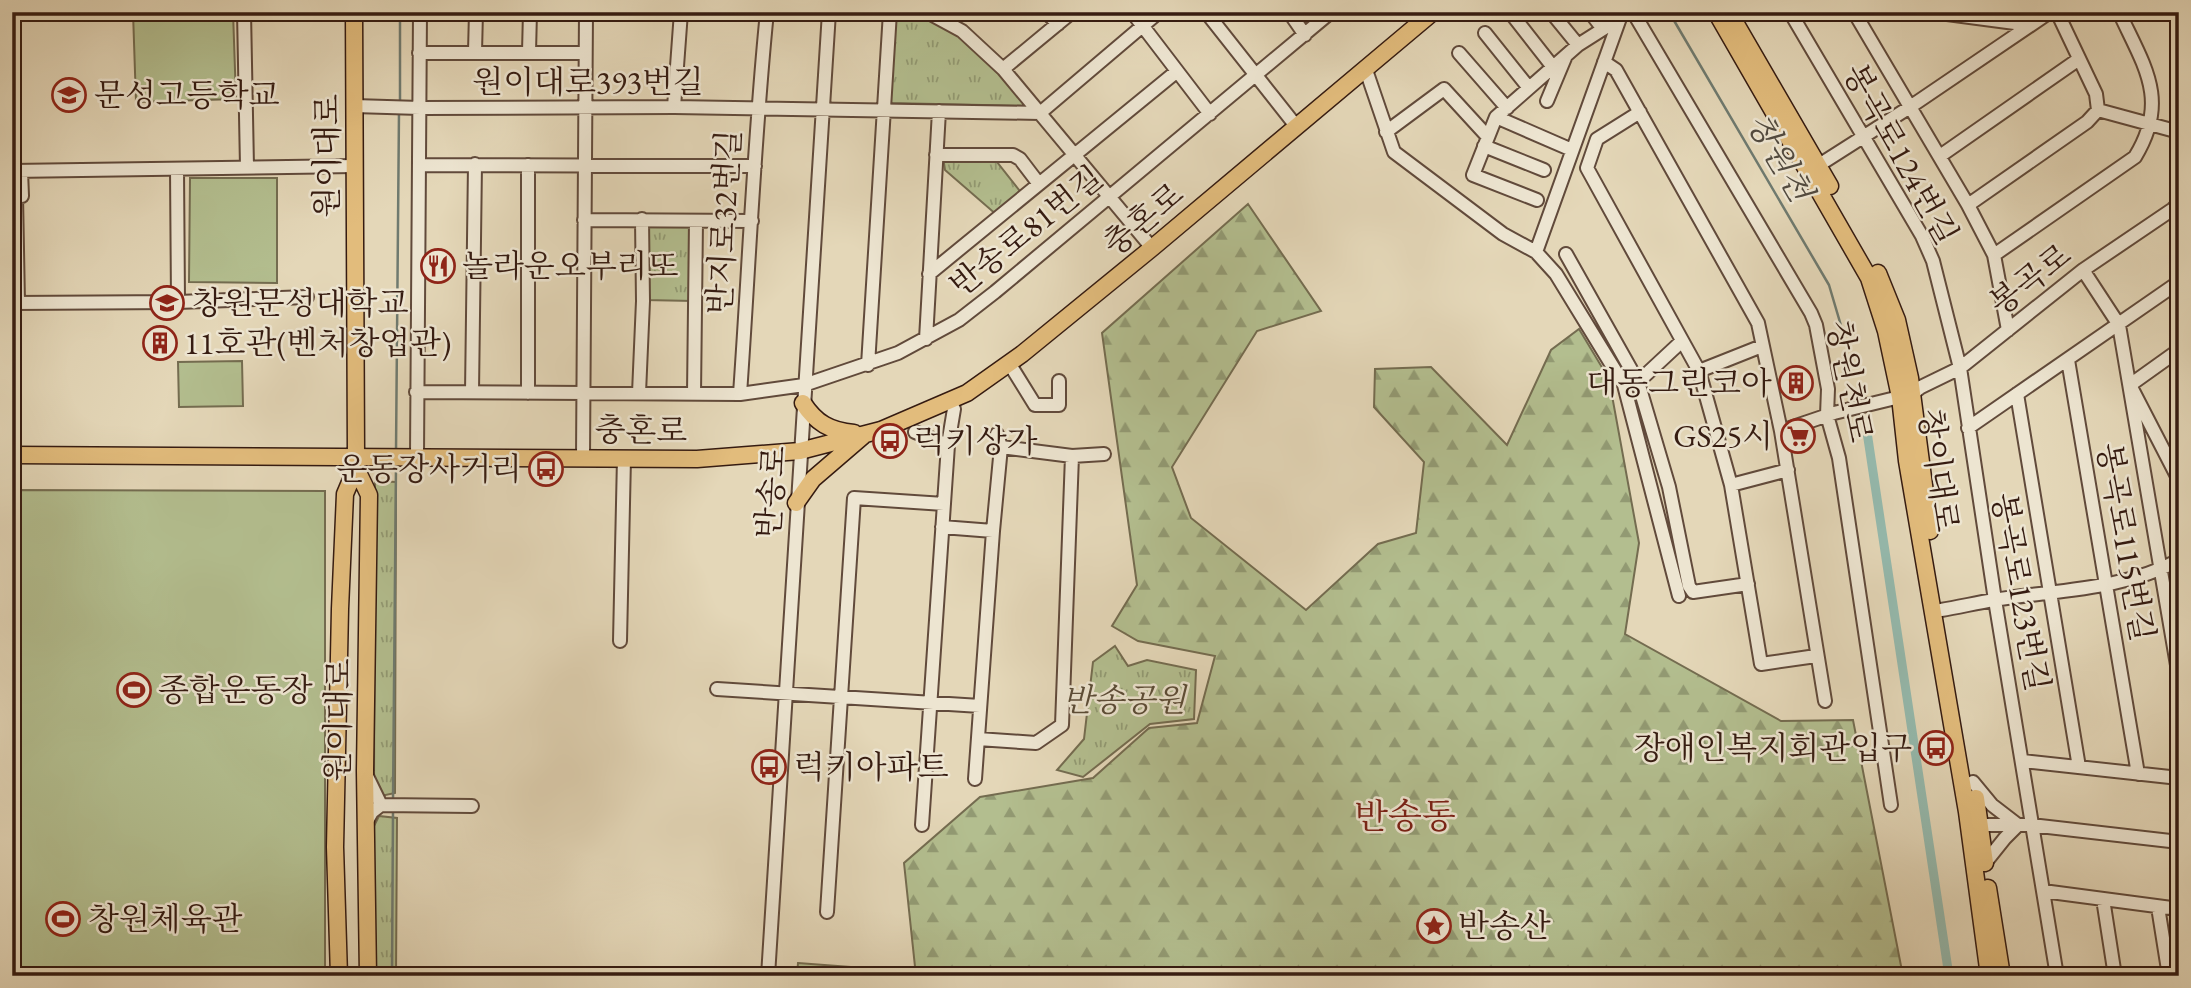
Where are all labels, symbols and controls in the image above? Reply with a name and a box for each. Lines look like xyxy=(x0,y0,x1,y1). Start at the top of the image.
street label: 봉곡로124번길 xyxy=(1834,56,1968,252)
street label: 원이대로393번길 xyxy=(472,61,704,103)
place label: 문성고등학교 xyxy=(94,74,280,116)
school or university icon: 문성고등학교 xyxy=(50,76,88,114)
street label: 원이대로 xyxy=(306,94,348,218)
water label: 창원천 xyxy=(1737,105,1824,211)
street label: 반지로32번길 xyxy=(698,128,750,316)
street label: 반송로81번길 xyxy=(941,156,1111,306)
street label: 충혼로 xyxy=(1094,173,1192,265)
street label: 봉곡로 xyxy=(1981,234,2080,324)
place label: 놀라운오부리또 xyxy=(462,245,678,287)
restaurant icon: 놀라운오부리또 xyxy=(419,247,457,285)
place label: 창원문성대학교 xyxy=(192,282,408,324)
school or university icon: 창원문성대학교 xyxy=(148,284,186,322)
street label: 창원천로 xyxy=(1818,316,1882,446)
place label: 11호관(벤처창업관) xyxy=(184,322,451,364)
building icon: 11호관(벤처창업관) xyxy=(141,324,179,362)
place label: 대동그린코아 xyxy=(1587,362,1772,404)
building icon: 대동그린코아 xyxy=(1777,364,1815,402)
street label: 창이대로 xyxy=(1910,406,1968,534)
street label: 충혼로 xyxy=(594,408,688,452)
place label: GS25시 xyxy=(1673,415,1773,457)
supermarket icon: GS25시 xyxy=(1779,417,1817,455)
place label: 럭키상가 xyxy=(914,420,1038,462)
bus stop icon: 럭키상가 xyxy=(871,422,909,460)
street label: 봉곡로115번길 xyxy=(2088,440,2164,644)
street label: 반송로 xyxy=(747,444,795,540)
place label: 운동장사거리 xyxy=(337,448,522,490)
bus stop icon: 운동장사거리 xyxy=(527,450,565,488)
street label: 봉곡로123번길 xyxy=(1983,490,2059,694)
street label: 원이대로 xyxy=(316,658,360,782)
place label: 종합운동장 xyxy=(158,669,313,711)
sports icon: 종합운동장 xyxy=(115,671,153,709)
park label: 반송공원 xyxy=(1062,679,1188,721)
place label: 장애인복지회관입구 xyxy=(1634,727,1912,769)
bus stop icon: 장애인복지회관입구 xyxy=(1917,729,1955,767)
place label: 럭키아파트 xyxy=(794,746,949,788)
bus stop icon: 럭키아파트 xyxy=(750,748,788,786)
district label: 반송동 xyxy=(1354,793,1456,838)
place label: 창원체육관 xyxy=(88,898,243,940)
sports icon: 창원체육관 xyxy=(44,900,82,938)
place label: 반송산 xyxy=(1458,905,1551,947)
place icon: 반송산 xyxy=(1415,907,1453,945)

